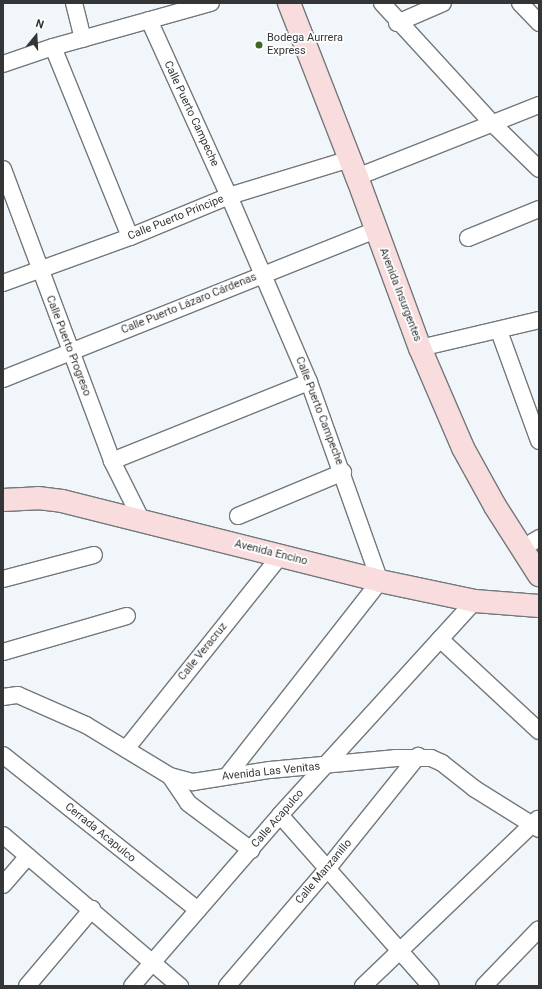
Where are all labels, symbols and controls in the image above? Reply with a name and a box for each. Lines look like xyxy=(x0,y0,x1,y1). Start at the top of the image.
north arrow xyxy=(16,16,56,56)
text: N xyxy=(34,17,46,31)
place label: Bodega Aurrera Express xyxy=(267,32,343,58)
marker: Bodega Aurrera Express xyxy=(254,40,264,50)
street label: Calle Puerto Campeche xyxy=(161,59,221,169)
street label: Calle Puerto Príncipe xyxy=(126,193,226,243)
street label: Avenida Insurgentes xyxy=(376,246,424,344)
street label: Calle Puerto Lázaro Cárdenas xyxy=(119,271,259,337)
street label: Calle Puerto Progreso xyxy=(43,294,93,398)
street label: Calle Puerto Campeche xyxy=(292,355,346,467)
street label: Avenida Encino xyxy=(233,538,309,568)
street label: Calle Veracruz xyxy=(176,621,230,683)
street label: Avenida Las Venitas xyxy=(221,760,321,784)
street label: Calle Acapulco xyxy=(249,787,307,851)
street label: Cerrada Acapulco xyxy=(62,800,138,866)
street label: Calle Manzanillo xyxy=(293,837,355,907)

